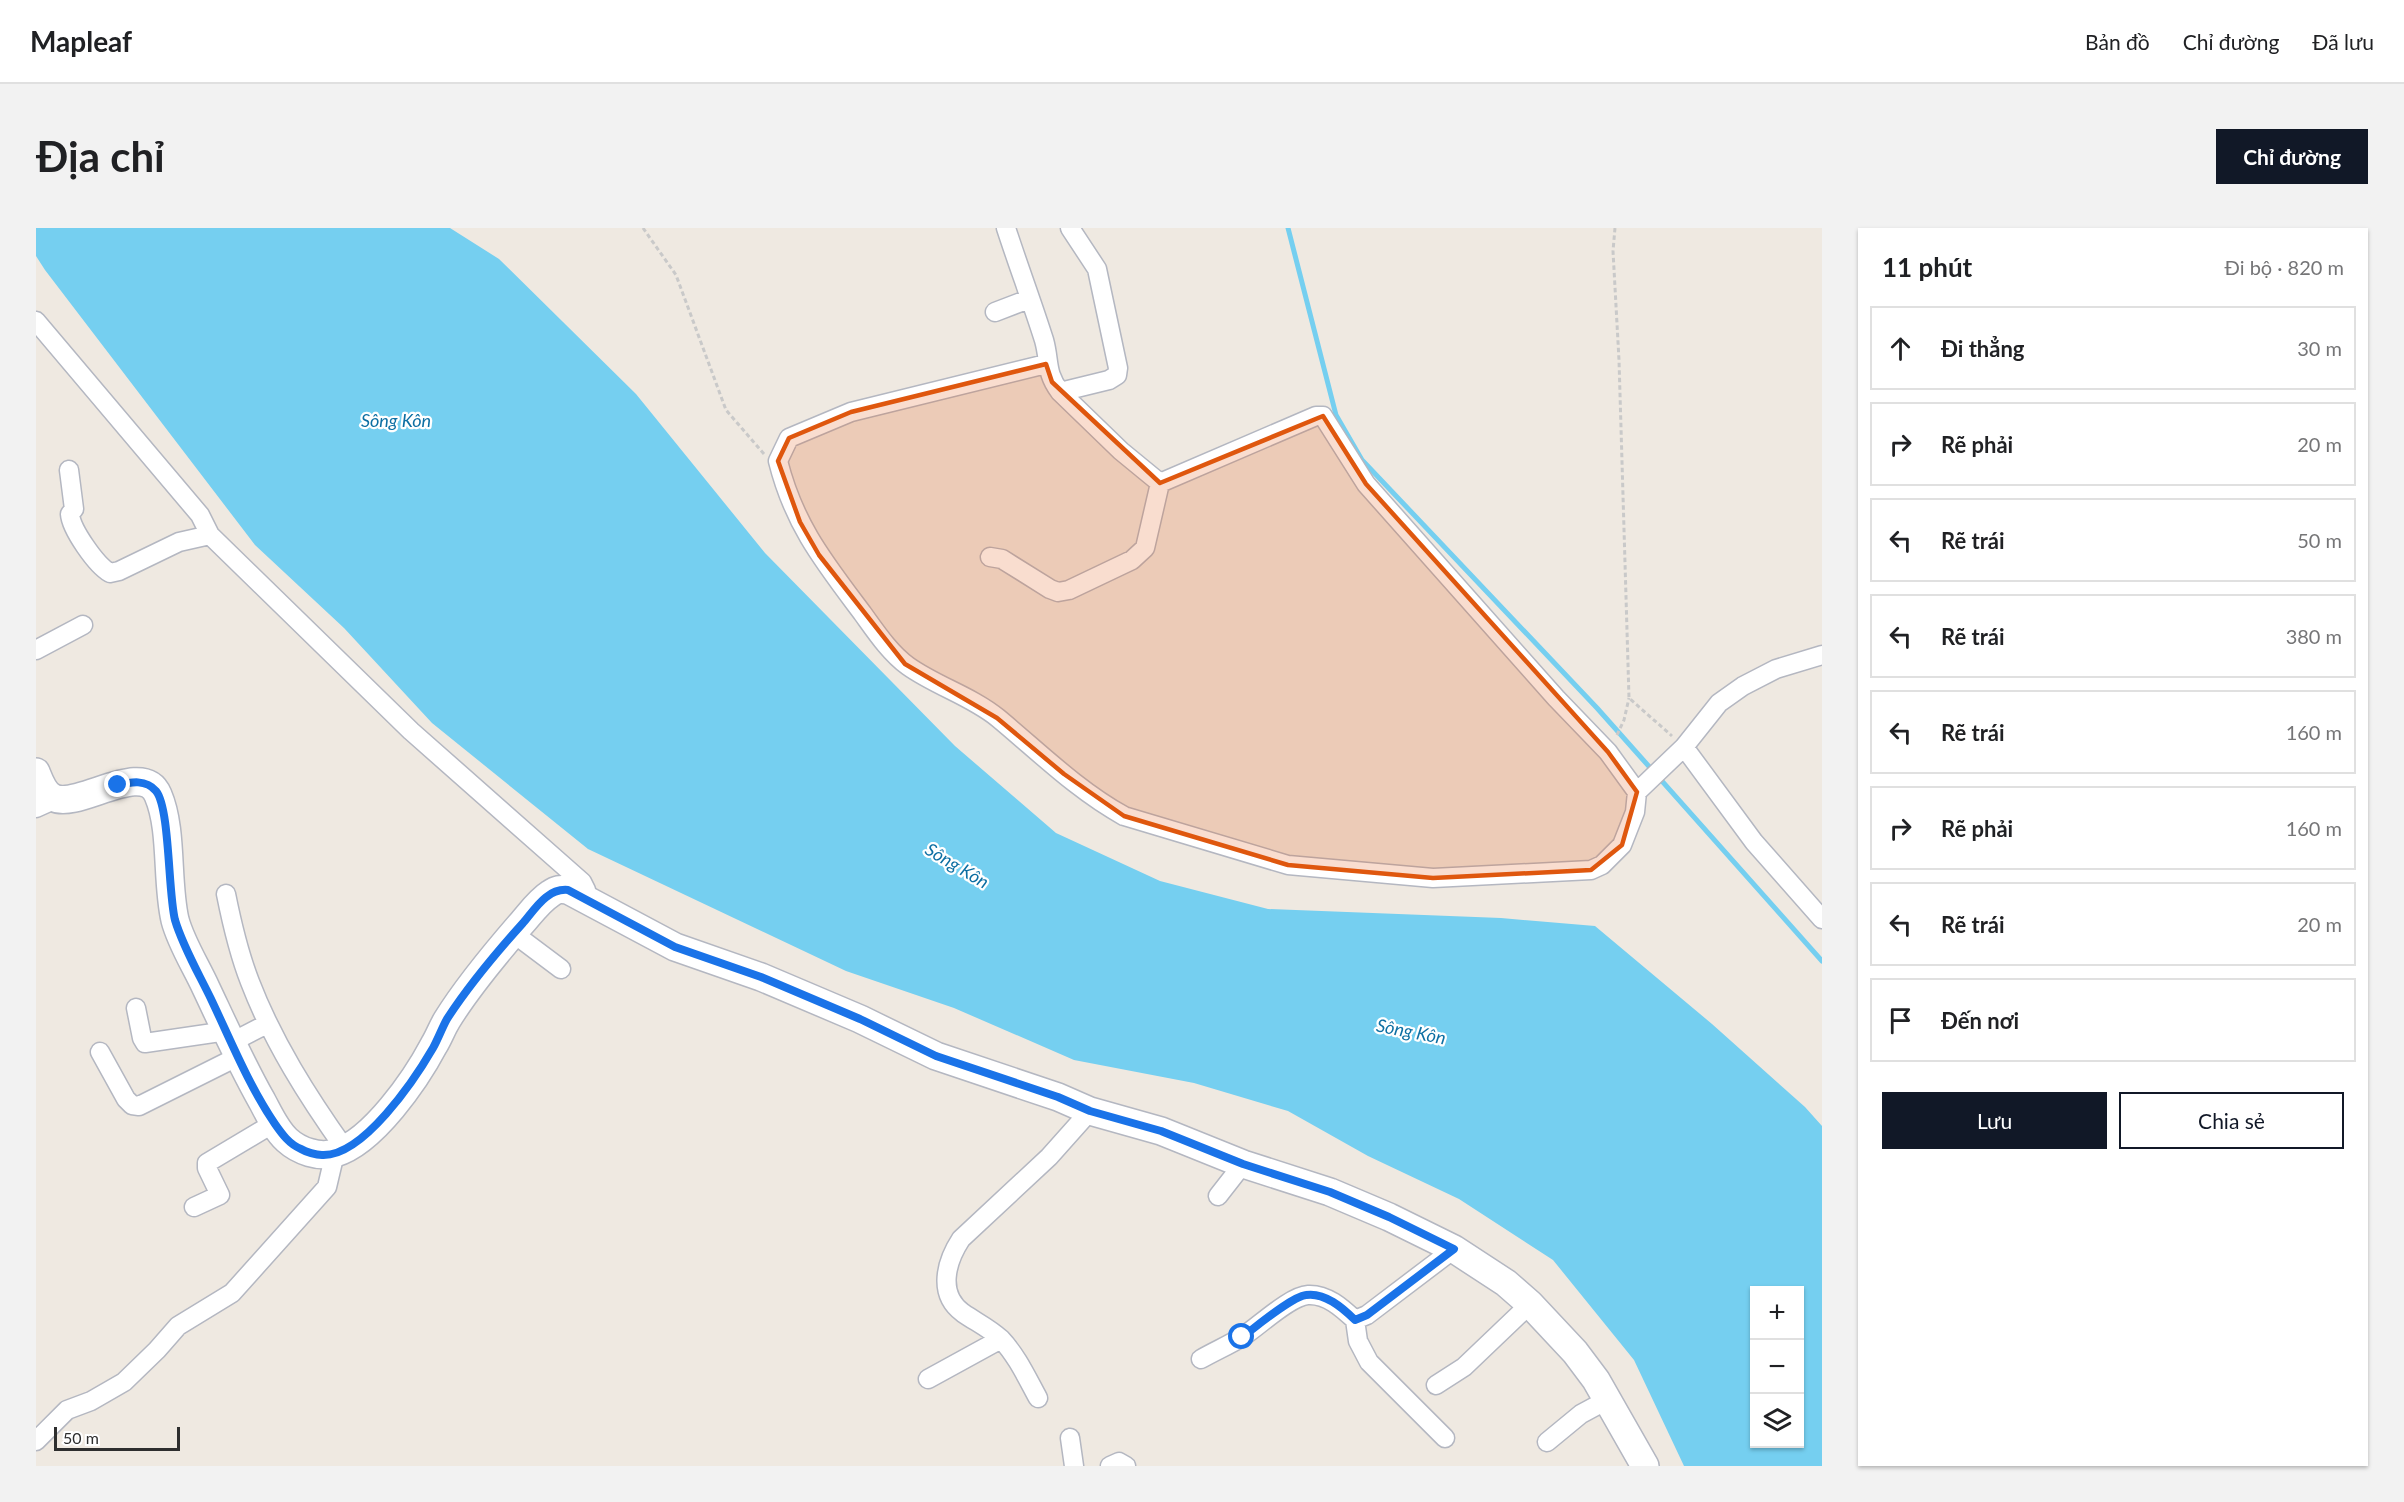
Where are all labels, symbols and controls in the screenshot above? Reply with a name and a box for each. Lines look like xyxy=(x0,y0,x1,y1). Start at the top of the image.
text: Mapleaf xyxy=(30,24,132,58)
text: Bản đồ xyxy=(2085,29,2150,54)
text: Chỉ đường xyxy=(2183,29,2279,54)
text: Đã lưu xyxy=(2312,29,2374,54)
button: Chỉ đường xyxy=(2216,129,2368,184)
text: Địa chỉ xyxy=(36,131,165,181)
text: 11 phút xyxy=(1882,251,1972,283)
text: Đi bộ · 820 m xyxy=(2225,255,2344,279)
icon: ahead xyxy=(1884,332,1917,365)
text: Đi thẳng xyxy=(1941,335,2024,362)
text: 30 m xyxy=(2297,336,2342,360)
water label: Sông Kôn xyxy=(361,409,431,431)
icon: right xyxy=(1884,428,1917,461)
text: Rẽ phải xyxy=(1941,431,2013,458)
text: 20 m xyxy=(2297,432,2342,456)
icon: left xyxy=(1884,524,1917,557)
text: Rẽ trái xyxy=(1941,527,2005,554)
text: 50 m xyxy=(2297,528,2342,552)
icon: left xyxy=(1884,620,1917,653)
text: Rẽ trái xyxy=(1941,623,2005,650)
text: 380 m xyxy=(2286,624,2342,648)
icon: left xyxy=(1884,716,1917,749)
text: Rẽ trái xyxy=(1941,719,2005,746)
text: 160 m xyxy=(2286,720,2342,744)
route end xyxy=(104,771,130,797)
icon: right xyxy=(1884,812,1917,845)
text: Rẽ phải xyxy=(1941,815,2013,842)
text: 160 m xyxy=(2286,816,2342,840)
water label: Sông Kôn xyxy=(922,838,993,893)
icon: left xyxy=(1884,908,1917,941)
text: Rẽ trái xyxy=(1941,911,2005,938)
text: 20 m xyxy=(2297,912,2342,936)
icon: arrive xyxy=(1884,1004,1917,1037)
text: Đến nơi xyxy=(1941,1007,2019,1034)
water label: Sông Kôn xyxy=(1375,1014,1448,1049)
button: Lưu xyxy=(1882,1092,2107,1149)
button: Chia sẻ xyxy=(2119,1092,2344,1149)
map controls xyxy=(1750,1286,1804,1448)
button: + xyxy=(1750,1286,1804,1340)
route start xyxy=(1228,1323,1254,1349)
button: − xyxy=(1750,1340,1804,1394)
button: layers xyxy=(1750,1394,1804,1448)
scale bar xyxy=(54,1424,180,1452)
text: 50 m xyxy=(63,1428,99,1447)

